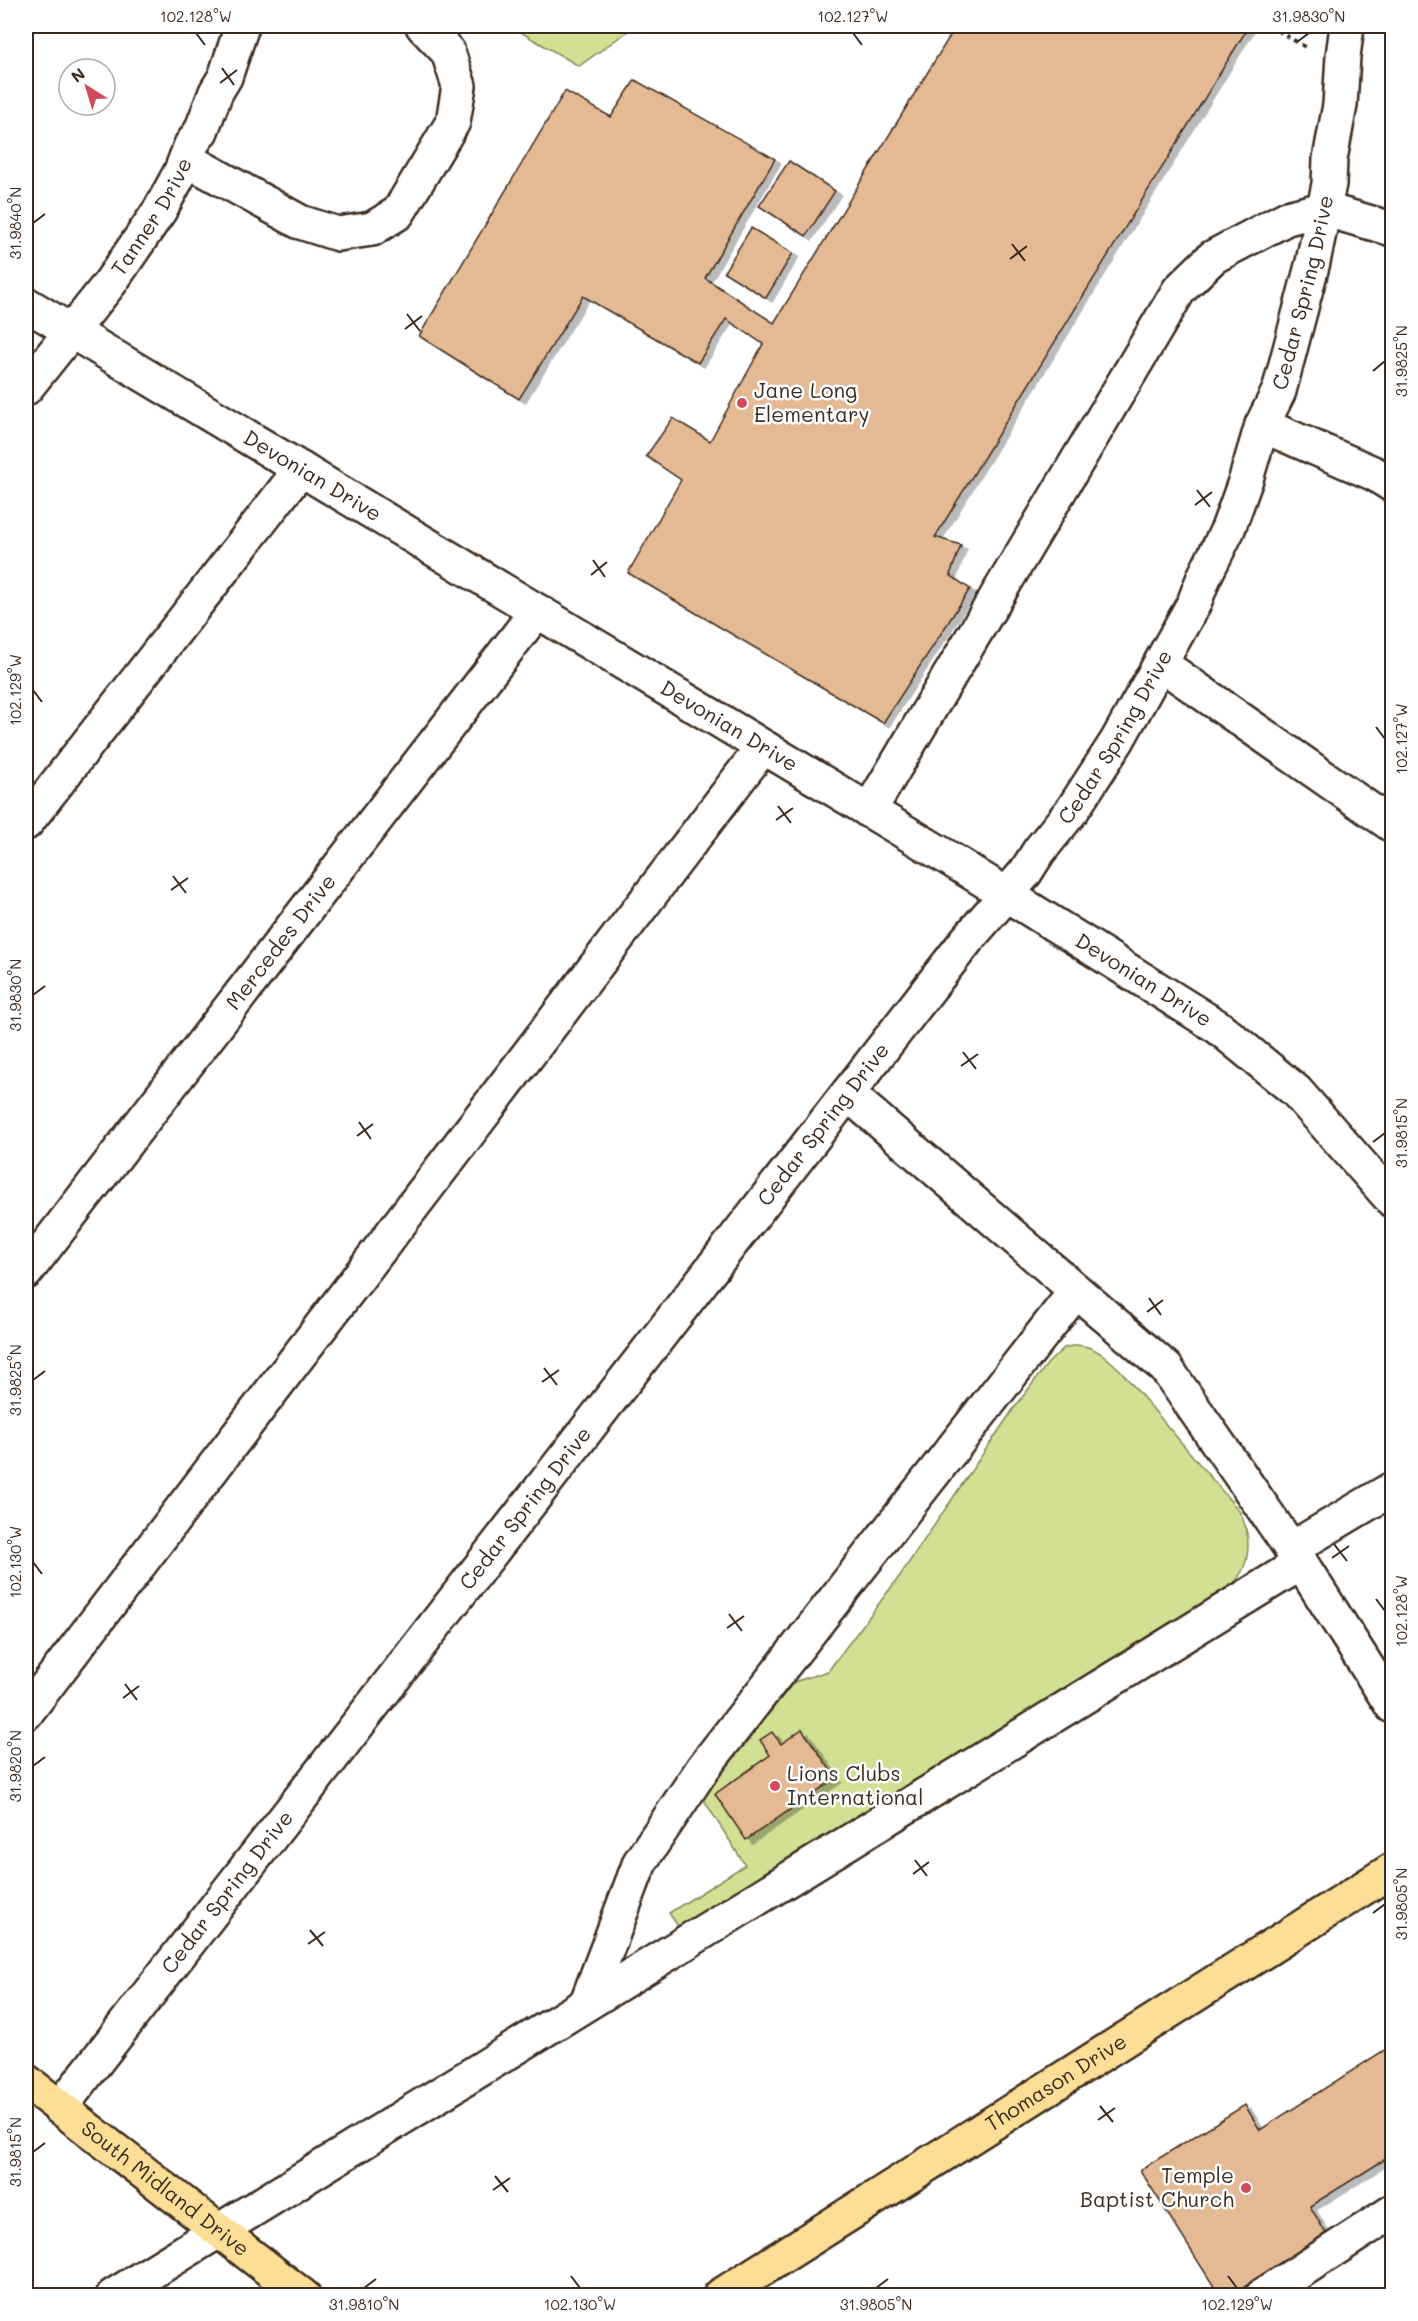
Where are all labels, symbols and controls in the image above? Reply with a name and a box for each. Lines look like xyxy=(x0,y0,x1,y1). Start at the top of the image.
text: 102.128°W xyxy=(160,6,232,26)
text: 102.127°W xyxy=(817,6,889,26)
text: 31.9830°N xyxy=(1273,6,1345,26)
north arrow xyxy=(57,57,117,117)
text: N xyxy=(66,63,89,87)
street label: Tanner Drive xyxy=(104,154,197,280)
text: 31.9840°N xyxy=(5,187,25,259)
street label: Cedar Spring Drive xyxy=(1265,193,1338,392)
text: 31.9825°N xyxy=(1391,325,1411,397)
place label: Jane Long Elementary xyxy=(754,376,870,427)
marker: Jane Long Elementary xyxy=(735,396,749,410)
street label: Devonian Drive xyxy=(239,423,387,526)
street label: Cedar Spring Drive xyxy=(1051,644,1177,829)
text: 102.129°W xyxy=(5,654,25,726)
street label: Devonian Drive xyxy=(656,673,804,777)
text: 102.127°W xyxy=(1391,703,1411,775)
street label: Mercedes Drive xyxy=(219,868,341,1014)
street label: Devonian Drive xyxy=(1071,926,1217,1032)
text: 31.9830°N xyxy=(5,959,25,1031)
street label: Cedar Spring Drive xyxy=(750,1037,894,1211)
text: 31.9815°N xyxy=(1391,1098,1411,1168)
text: 31.9825°N xyxy=(5,1344,25,1416)
street label: Cedar Spring Drive xyxy=(452,1420,596,1595)
text: 102.130°W xyxy=(5,1526,25,1598)
text: 102.128°W xyxy=(1391,1575,1411,1647)
text: 31.9820°N xyxy=(5,1730,25,1802)
place label: Lions Clubs International xyxy=(787,1759,923,1810)
marker: Lions Clubs International xyxy=(768,1779,782,1793)
street label: Cedar Spring Drive xyxy=(154,1804,298,1979)
text: 31.9805°N xyxy=(1391,1868,1411,1940)
street label: Thomason Drive xyxy=(980,2027,1131,2137)
street label: South Midland Drive xyxy=(76,2114,255,2261)
text: 31.9815°N xyxy=(5,2117,25,2187)
place label: Temple Baptist Church xyxy=(1080,2161,1234,2212)
marker: Temple Baptist Church xyxy=(1239,2181,1253,2195)
text: 31.9810°N xyxy=(329,2294,399,2314)
text: 102.130°W xyxy=(544,2294,616,2314)
text: 31.9805°N xyxy=(840,2294,912,2314)
text: 102.129°W xyxy=(1201,2294,1273,2314)

